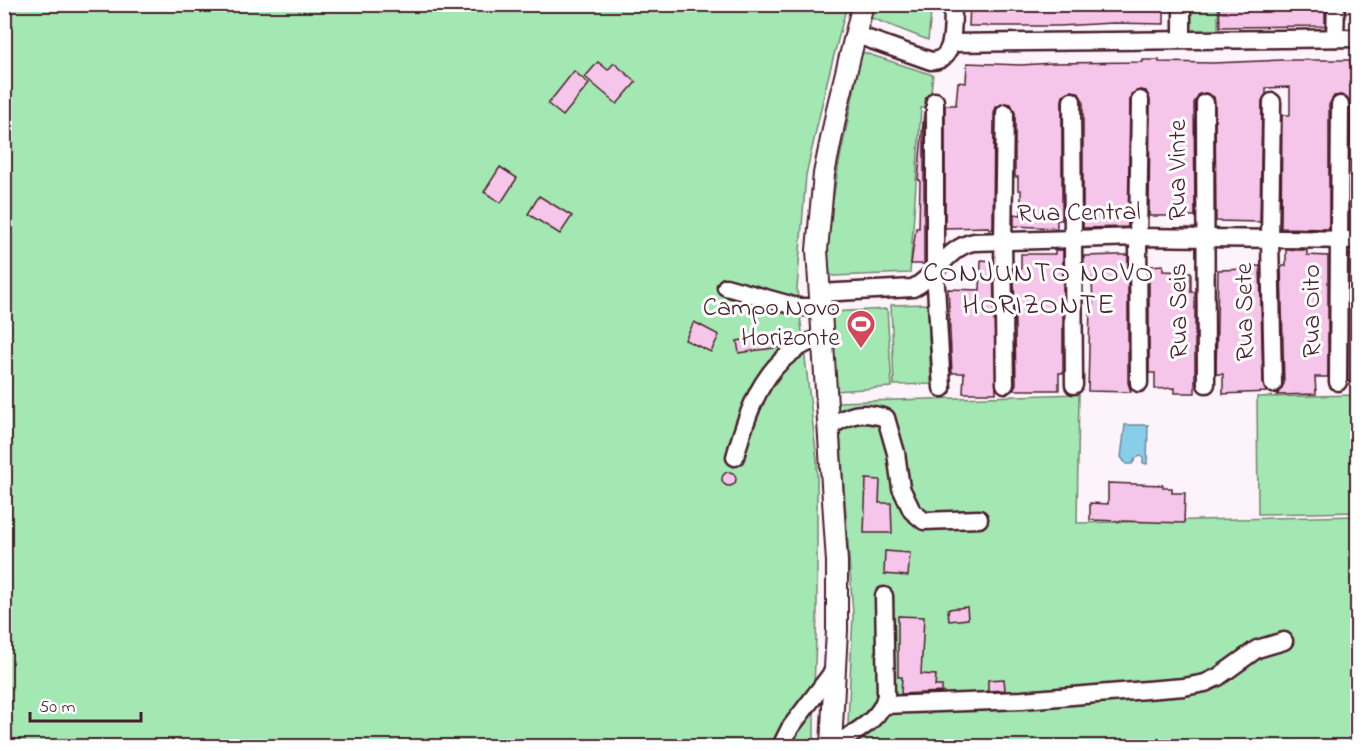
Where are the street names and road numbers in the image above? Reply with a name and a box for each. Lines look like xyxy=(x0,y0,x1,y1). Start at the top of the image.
street label: Rua Vinte xyxy=(1160,119,1198,221)
street label: Rua Central xyxy=(1017,194,1141,234)
street label: Rua Sete xyxy=(1226,262,1266,362)
street label: Rua Seis xyxy=(1160,263,1200,359)
street label: Rua Oito xyxy=(1294,264,1332,358)

